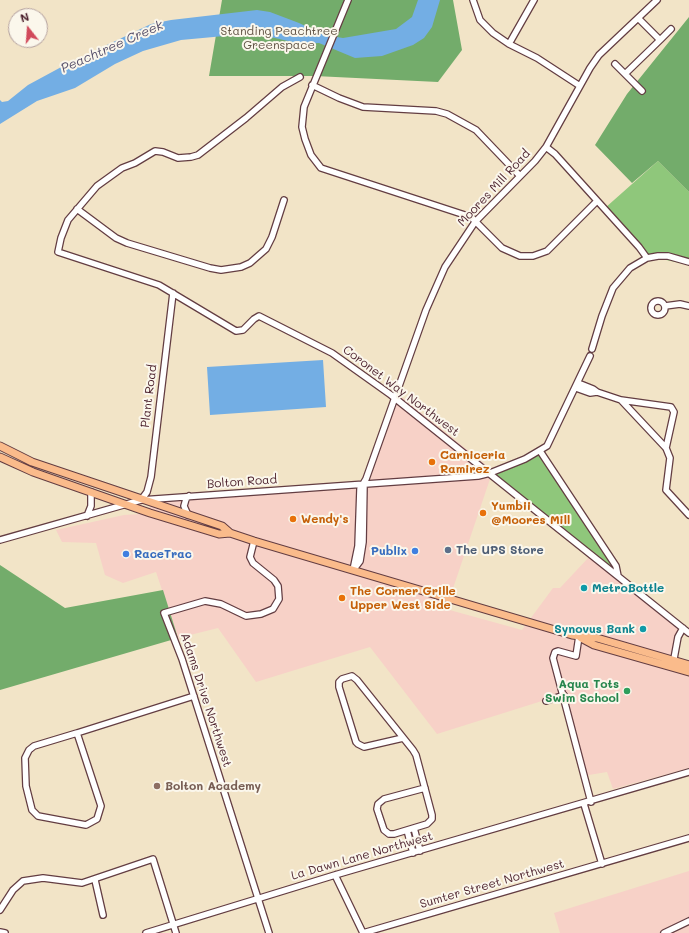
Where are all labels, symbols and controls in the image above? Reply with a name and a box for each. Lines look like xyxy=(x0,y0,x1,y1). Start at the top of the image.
north arrow xyxy=(8,8,48,48)
text: N xyxy=(18,9,31,25)
water label: Peachtree Creek xyxy=(58,17,166,77)
park label: Standing Peachtree Greenspace xyxy=(220,24,338,52)
street label: Moores Mill Road xyxy=(455,147,533,229)
street label: Coronet Way Northwest xyxy=(340,343,462,439)
street label: Plant Road xyxy=(138,364,160,428)
place label: Carniceria Ramirez xyxy=(440,448,505,476)
marker: Carniceria Ramirez xyxy=(427,457,437,467)
street label: Bolton Road xyxy=(206,472,278,492)
place label: Yumbii @Moores Mill xyxy=(491,499,570,527)
marker: Yumbii @Moores Mill xyxy=(478,508,488,518)
place label: Wendy's xyxy=(301,512,349,526)
marker: Wendy's xyxy=(288,514,298,524)
place label: The UPS Store xyxy=(456,543,544,557)
place label: Publix xyxy=(371,544,407,558)
marker: The UPS Store xyxy=(443,545,453,555)
marker: Publix xyxy=(410,546,420,556)
place label: RaceTrac xyxy=(134,547,192,561)
marker: RaceTrac xyxy=(121,549,131,559)
place label: MetroBottle xyxy=(592,581,664,595)
marker: MetroBottle xyxy=(579,583,589,593)
place label: The Corner Grille Upper West Side xyxy=(350,584,456,612)
marker: The Corner Grille Upper West Side xyxy=(337,593,347,603)
place label: Synovus Bank xyxy=(554,622,635,636)
marker: Synovus Bank xyxy=(638,624,648,634)
street label: Adams Drive Northwest xyxy=(178,631,234,769)
place label: Aqua Tots Swim School xyxy=(545,677,619,705)
marker: Aqua Tots Swim School xyxy=(622,686,632,696)
place label: Bolton Academy xyxy=(165,779,261,793)
marker: Bolton Academy xyxy=(152,781,162,791)
street label: La Dawn Lane Northwest xyxy=(289,829,435,883)
street label: Sumter Street Northwest xyxy=(418,856,566,912)

